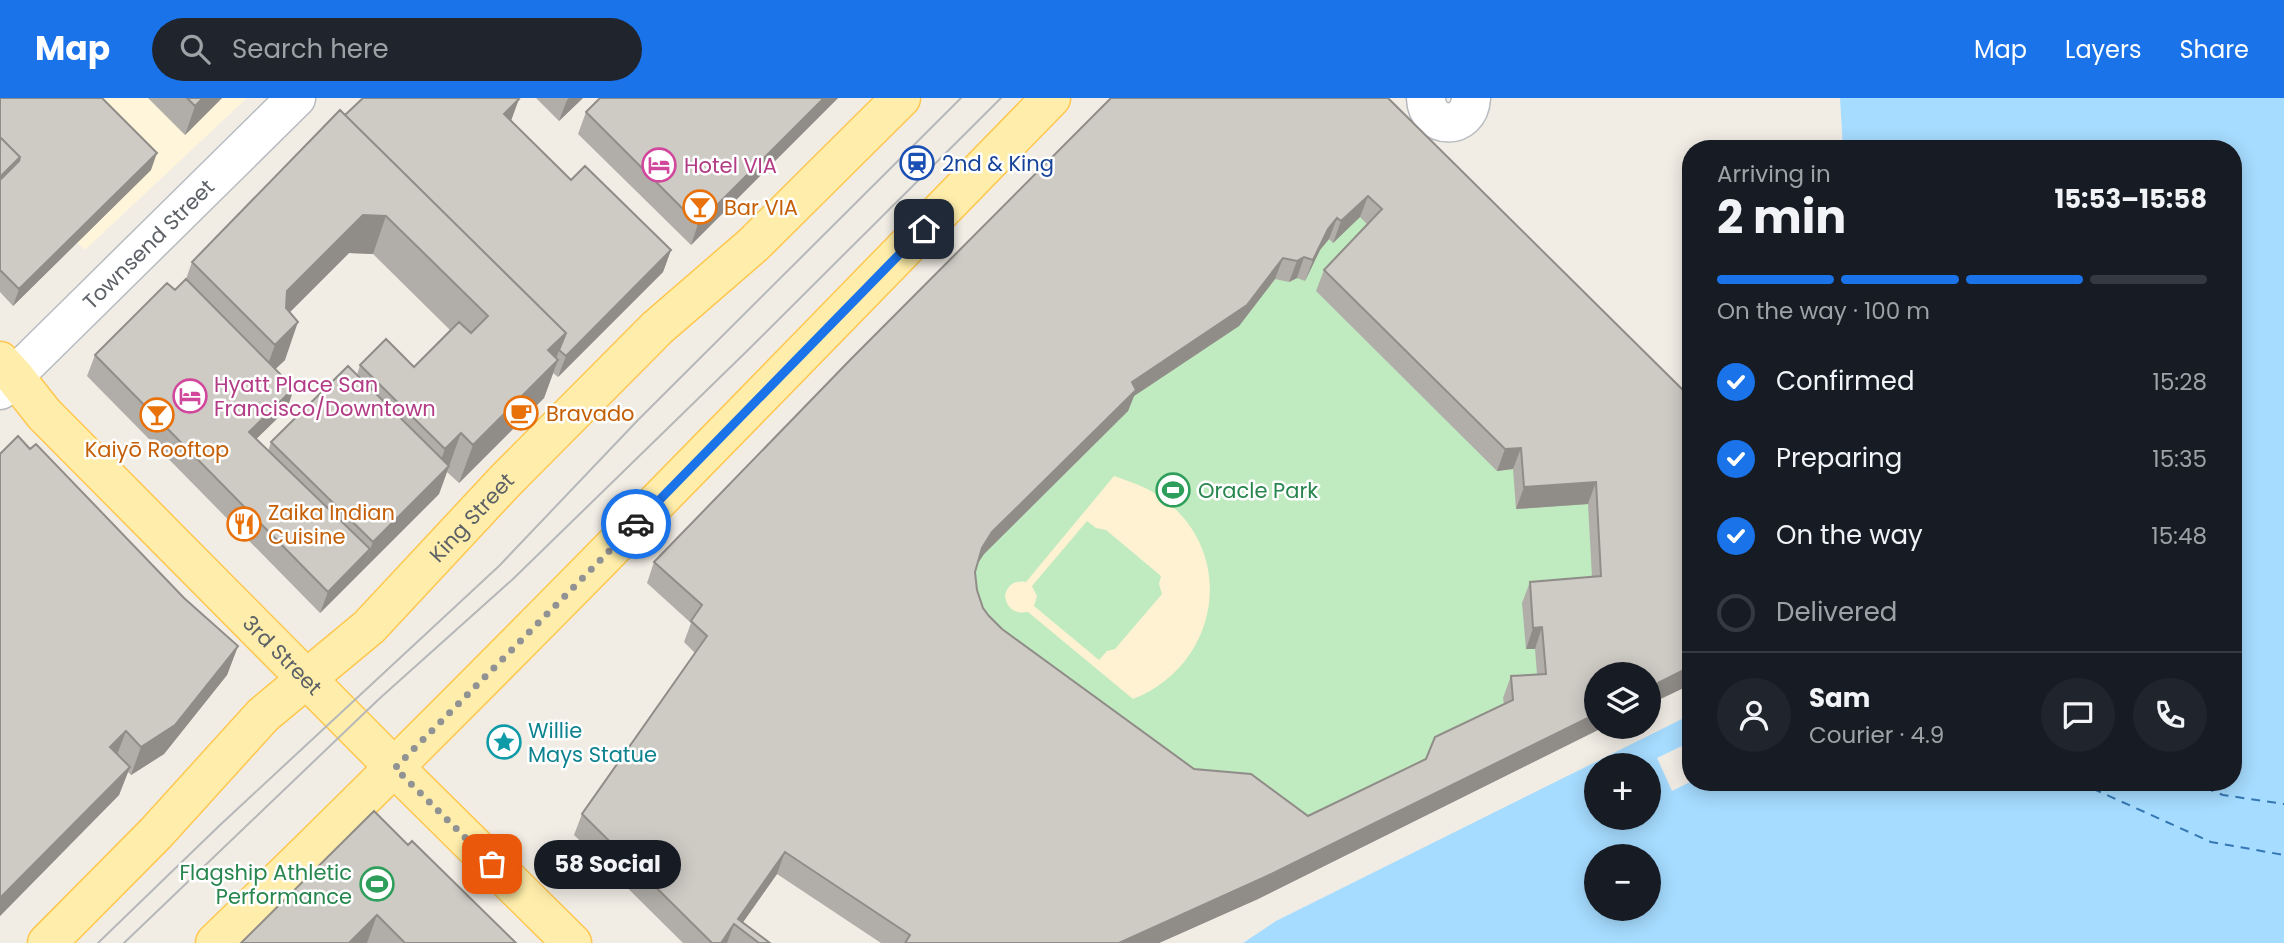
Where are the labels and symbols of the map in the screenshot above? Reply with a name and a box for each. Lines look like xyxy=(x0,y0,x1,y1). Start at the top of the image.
station icon: 2nd & King xyxy=(898,144,936,182)
hotel icon: Hotel VIA xyxy=(640,146,678,184)
place label: 2nd & King xyxy=(942,149,1054,178)
place label: Hotel VIA xyxy=(684,151,777,180)
street label: Townsend Street xyxy=(76,172,220,315)
bar icon: Bar VIA xyxy=(681,188,719,226)
place label: Bar VIA xyxy=(724,193,798,222)
pin xyxy=(894,199,954,259)
place label: Hyatt Place San Francisco/Downtown xyxy=(214,370,436,423)
hotel icon: Hyatt Place San Francisco/Downtown xyxy=(171,377,209,415)
cafe icon: Bravado xyxy=(502,394,540,432)
bar icon: Kaiyō Rooftop xyxy=(138,396,176,434)
place label: Bravado xyxy=(546,399,635,428)
place label: Kaiyō Rooftop xyxy=(85,435,229,464)
street label: King Street xyxy=(422,466,520,568)
sports icon: Oracle Park xyxy=(1154,471,1192,509)
place label: Oracle Park xyxy=(1198,476,1318,505)
courier xyxy=(601,489,671,559)
place label: Zaika Indian Cuisine xyxy=(268,498,395,551)
restaurant icon: Zaika Indian Cuisine xyxy=(225,505,263,543)
street label: 3rd Street xyxy=(237,608,329,701)
place label: Willie Mays Statue xyxy=(528,716,657,769)
place icon: Willie Mays Statue xyxy=(485,723,523,761)
pin xyxy=(462,834,522,894)
callout: 58 Social xyxy=(534,840,681,888)
place label: Flagship Athletic Performance xyxy=(180,858,352,911)
sports icon: Flagship Athletic Performance xyxy=(358,865,396,903)

